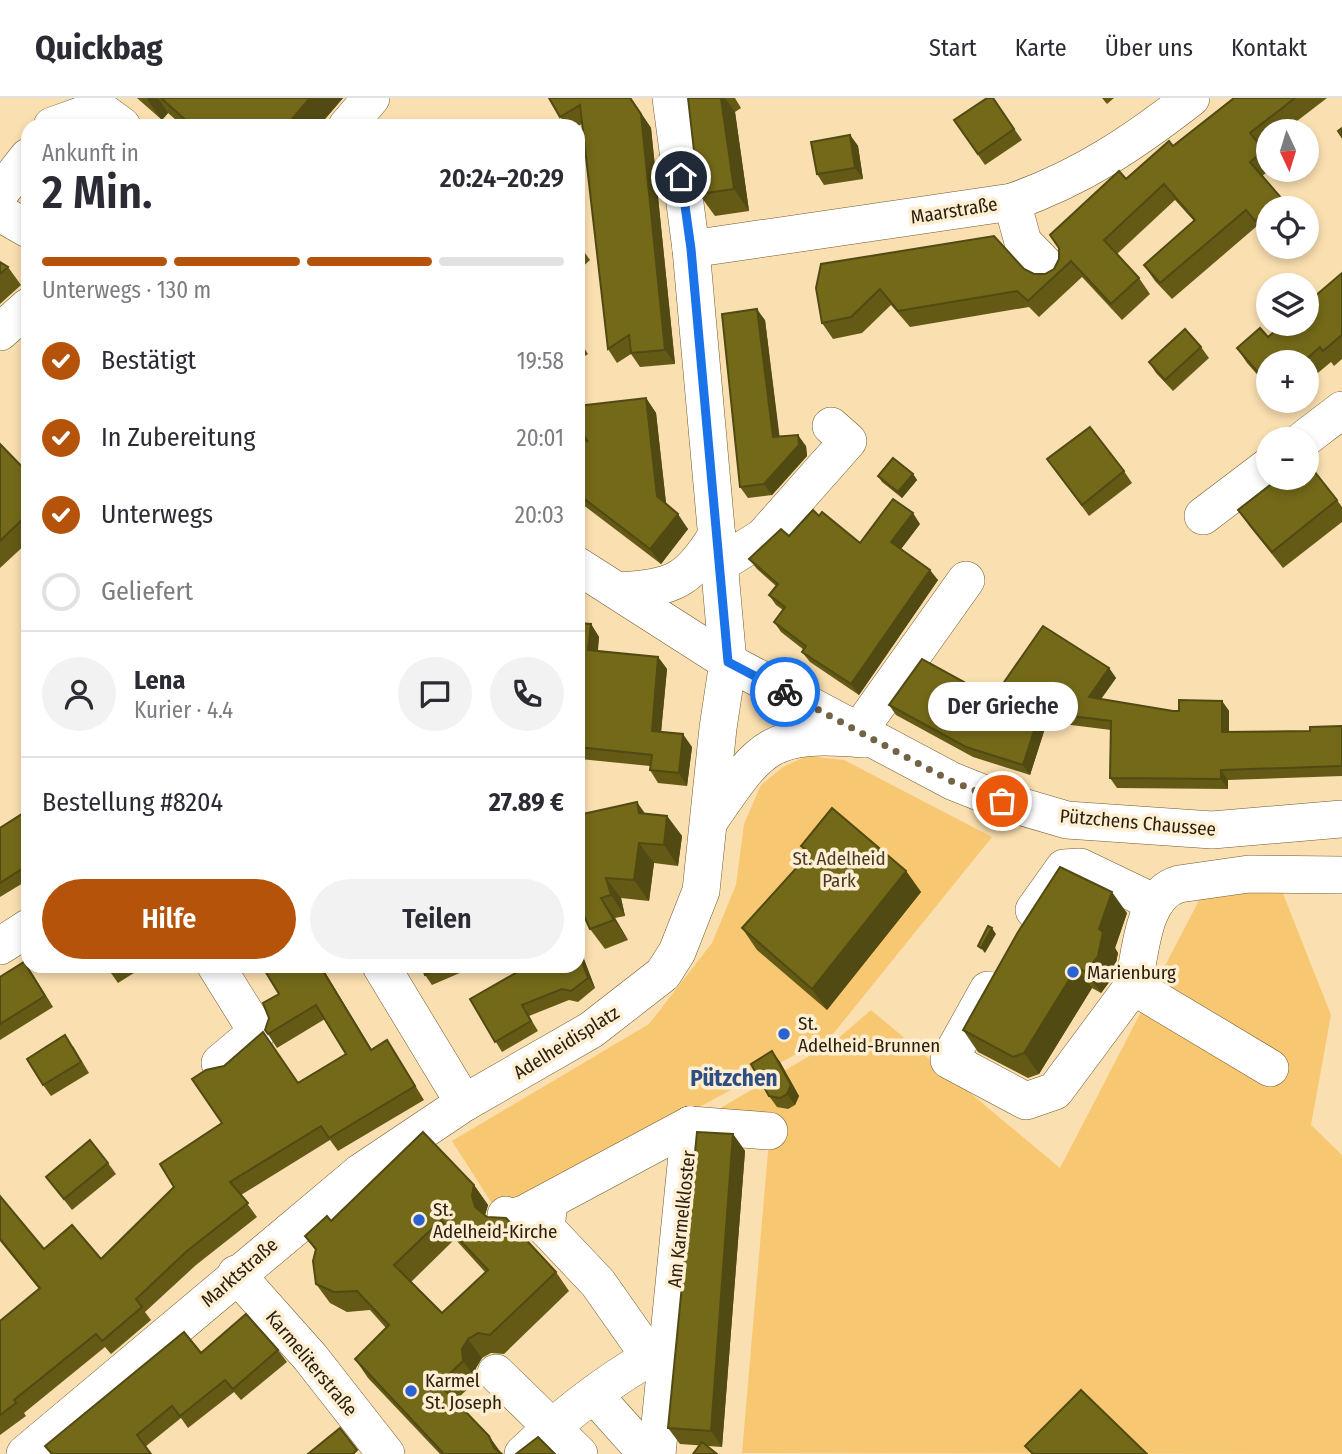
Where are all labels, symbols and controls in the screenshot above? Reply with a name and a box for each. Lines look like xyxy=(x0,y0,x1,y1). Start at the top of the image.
text: Quickbag xyxy=(35,28,163,68)
text: Start xyxy=(929,34,977,62)
text: Karte xyxy=(1015,34,1067,62)
text: Über uns xyxy=(1105,34,1193,62)
text: Kontakt xyxy=(1231,34,1307,62)
north arrow xyxy=(1256,119,1320,182)
map controls xyxy=(1256,119,1319,490)
text: Ankunft in xyxy=(42,139,139,167)
pin xyxy=(651,147,711,207)
icon: home xyxy=(662,158,700,196)
text: 20:24–20:29 xyxy=(440,163,564,194)
text: 2 Min. xyxy=(42,165,152,220)
street label: Maarstraße xyxy=(909,192,999,229)
button: locate xyxy=(1256,196,1319,259)
button: layers xyxy=(1256,273,1319,336)
text: Unterwegs · 130 m xyxy=(42,276,211,304)
icon: check xyxy=(42,342,80,380)
text: Bestätigt xyxy=(101,345,196,376)
text: 19:58 xyxy=(517,347,564,375)
button: + xyxy=(1256,350,1319,413)
icon: check xyxy=(42,419,80,457)
text: In Zubereitung xyxy=(101,422,255,453)
text: 20:01 xyxy=(517,424,564,452)
button: − xyxy=(1256,427,1319,490)
icon: check xyxy=(42,496,80,534)
text: Unterwegs xyxy=(101,499,213,530)
text: 20:03 xyxy=(515,501,564,529)
text: Geliefert xyxy=(101,576,193,607)
button: person xyxy=(42,657,116,731)
button: chat xyxy=(398,657,472,731)
button: phone xyxy=(490,657,564,731)
courier xyxy=(750,657,820,727)
text: Lena xyxy=(134,665,185,696)
icon: bike xyxy=(766,673,804,711)
callout: Der Grieche xyxy=(927,682,1077,731)
text: Der Grieche xyxy=(947,692,1059,720)
text: Kurier · 4.4 xyxy=(134,696,233,724)
pin xyxy=(972,771,1032,831)
icon: bag xyxy=(983,782,1021,820)
text: Bestellung #8204 xyxy=(42,787,223,818)
text: 27.89 € xyxy=(489,787,564,818)
street label: Pützchens Chaussee xyxy=(1059,804,1217,841)
park label: St. Adelheid Park xyxy=(792,847,886,892)
button: Hilfe xyxy=(42,879,296,959)
button: Teilen xyxy=(310,879,564,959)
place label: Marienburg xyxy=(1087,961,1176,984)
marker: Marienburg xyxy=(1065,964,1081,980)
street label: Adelheidisplatz xyxy=(509,1001,624,1084)
place label: St. Adelheid-Brunnen xyxy=(798,1012,940,1057)
marker: St. Adelheid-Brunnen xyxy=(776,1026,792,1042)
district label: Pützchen xyxy=(690,1064,778,1092)
street label: Am Karmelkloster xyxy=(663,1149,700,1289)
place label: St. Adelheid-Kirche xyxy=(433,1198,557,1243)
marker: St. Adelheid-Kirche xyxy=(411,1212,427,1228)
street label: Marktstraße xyxy=(196,1233,282,1312)
street label: Karmeliterstraße xyxy=(261,1306,362,1421)
place label: Karmel St. Joseph xyxy=(425,1369,502,1414)
marker: Karmel St. Joseph xyxy=(403,1383,419,1399)

